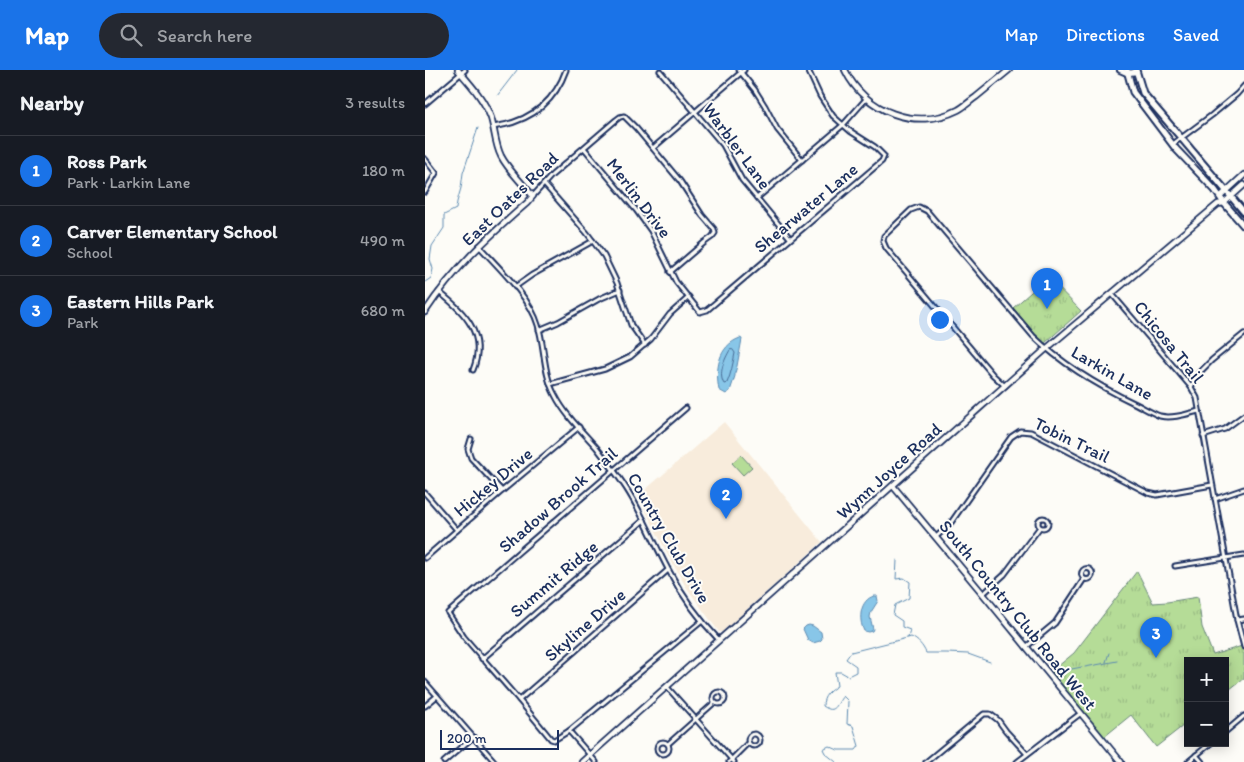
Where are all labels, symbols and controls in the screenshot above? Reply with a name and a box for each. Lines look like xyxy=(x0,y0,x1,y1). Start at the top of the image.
search box xyxy=(99,13,449,58)
text: Map xyxy=(25,21,69,50)
icon: search xyxy=(117,21,145,49)
text: Search here xyxy=(157,24,252,47)
text: Map xyxy=(1005,24,1038,46)
text: Directions xyxy=(1066,24,1145,46)
text: Saved xyxy=(1173,24,1219,46)
text: Nearby xyxy=(20,90,84,115)
text: 3 results xyxy=(345,93,405,112)
street label: Warbler Lane xyxy=(698,98,776,194)
street label: East Oates Road xyxy=(457,147,563,251)
text: Ross Park xyxy=(67,150,147,173)
street label: Merlin Drive xyxy=(602,154,676,242)
street label: Shearwater Lane xyxy=(750,158,862,258)
text: 1 xyxy=(32,161,40,180)
text: 180 m xyxy=(362,161,405,180)
text: Park · Larkin Lane xyxy=(67,173,190,192)
text: Carver Elementary School xyxy=(67,220,277,243)
text: 2 xyxy=(32,231,40,250)
text: 490 m xyxy=(360,231,405,250)
text: School xyxy=(67,243,113,262)
pin: 1 xyxy=(1031,268,1063,309)
text: Eastern Hills Park xyxy=(67,290,214,313)
street label: Chicosa Trail xyxy=(1129,296,1209,388)
text: 3 xyxy=(32,301,40,320)
text: 680 m xyxy=(361,301,405,320)
your location xyxy=(927,307,953,333)
text: Park xyxy=(67,313,98,332)
street label: Larkin Lane xyxy=(1067,341,1157,405)
street label: Tobin Trail xyxy=(1031,412,1113,468)
street label: Wynn Joyce Road xyxy=(832,418,946,524)
street label: Shadow Brook Trail xyxy=(494,442,622,558)
street label: Hickey Drive xyxy=(449,443,537,521)
street label: Country Club Drive xyxy=(623,469,715,607)
pin: 2 xyxy=(710,478,742,519)
street label: South Country Club Road West xyxy=(934,515,1102,715)
street label: Summit Ridge xyxy=(505,536,603,622)
street label: Skyline Drive xyxy=(540,584,630,666)
pin: 3 xyxy=(1140,617,1172,658)
map controls xyxy=(1184,657,1229,747)
button: + xyxy=(1184,657,1229,702)
button: − xyxy=(1184,702,1229,747)
scale bar xyxy=(440,727,559,750)
text: 200 m xyxy=(447,730,487,747)

